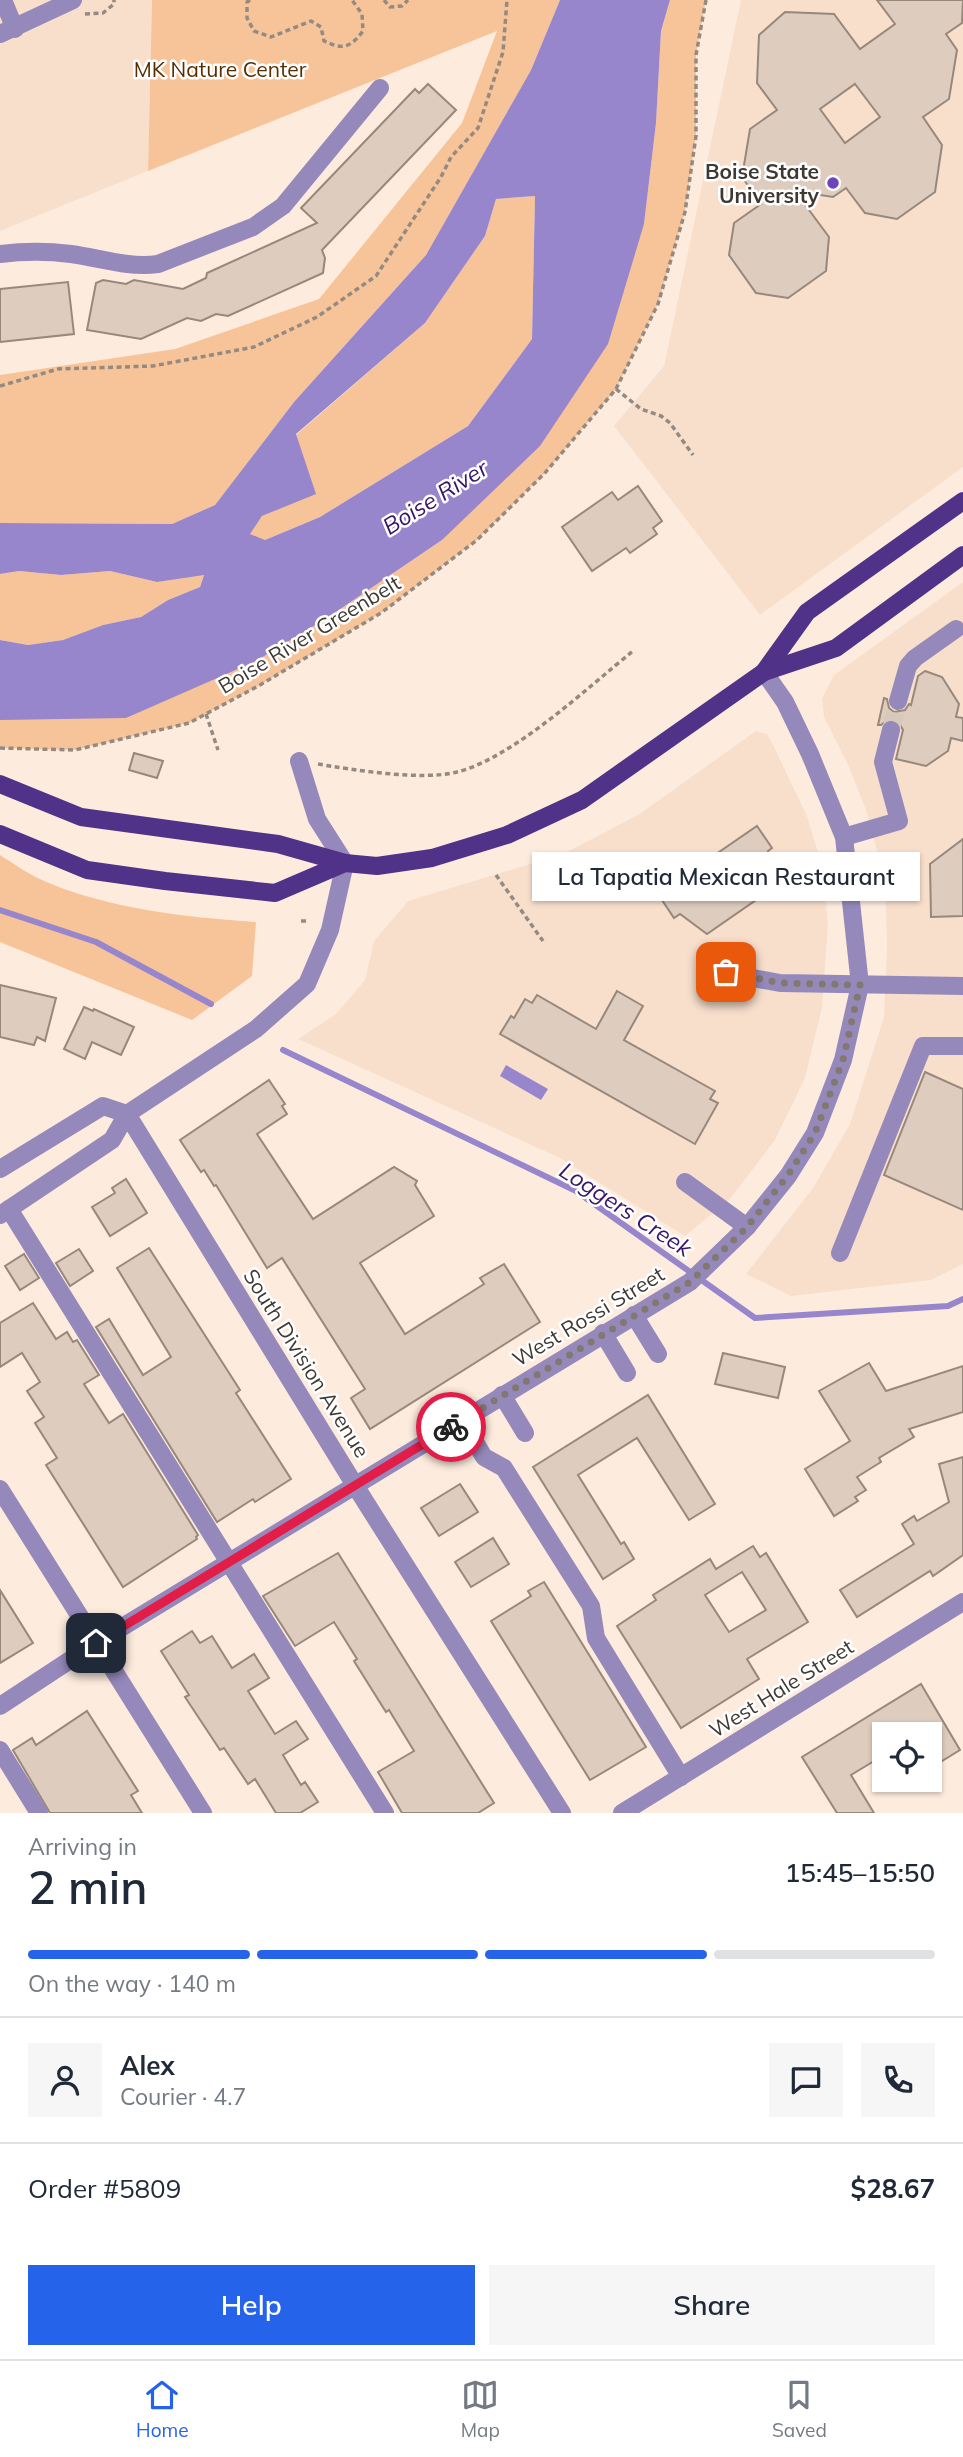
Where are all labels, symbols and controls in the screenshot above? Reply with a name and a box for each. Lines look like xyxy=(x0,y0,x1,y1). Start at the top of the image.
park label: MK Nature Center xyxy=(134,56,307,82)
place label: Boise State University xyxy=(705,158,820,208)
marker: Boise State University xyxy=(825,175,841,191)
water label: Boise River xyxy=(377,452,494,541)
street label: Boise River Greenbelt xyxy=(213,569,405,699)
callout: La Tapatia Mexican Restaurant xyxy=(532,853,920,902)
text: La Tapatia Mexican Restaurant xyxy=(557,862,895,891)
pin xyxy=(696,942,756,1002)
icon: bag xyxy=(707,953,745,991)
water label: Loggers Creek xyxy=(554,1155,699,1263)
street label: West Rossi Street xyxy=(507,1260,669,1372)
street label: South Division Avenue xyxy=(238,1264,376,1462)
courier xyxy=(416,1392,486,1462)
icon: bike xyxy=(432,1408,470,1446)
pin xyxy=(66,1613,126,1673)
icon: home xyxy=(77,1624,115,1662)
street label: West Hale Street xyxy=(704,1633,858,1743)
map controls xyxy=(872,1722,942,1792)
button: locate xyxy=(872,1722,942,1792)
text: Arriving in xyxy=(28,1832,137,1861)
text: 15:45–15:50 xyxy=(785,1856,935,1889)
text: 2 min xyxy=(28,1858,147,1916)
text: On the way · 140 m xyxy=(28,1969,236,1998)
button: person xyxy=(28,2043,102,2117)
button: chat xyxy=(769,2043,843,2117)
button: phone xyxy=(861,2043,935,2117)
text: Alex xyxy=(120,2049,175,2082)
text: Courier · 4.7 xyxy=(120,2082,246,2111)
text: Order #5809 xyxy=(28,2172,181,2205)
text: $28.67 xyxy=(851,2172,935,2205)
button: Help xyxy=(28,2265,475,2345)
button: Share xyxy=(489,2265,935,2345)
tab: Home xyxy=(136,2376,189,2442)
tab: Map xyxy=(461,2376,500,2442)
tab: Saved xyxy=(772,2376,827,2442)

